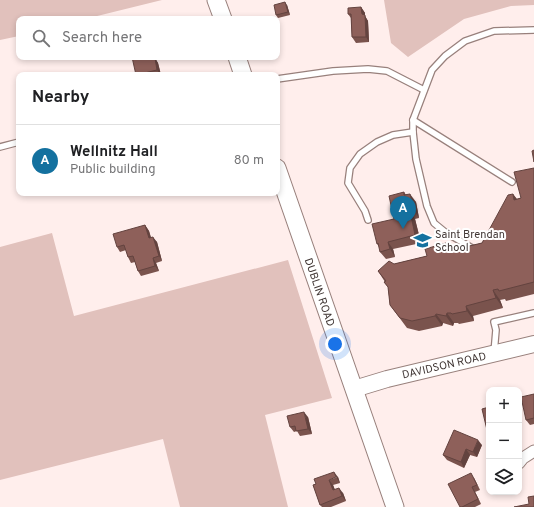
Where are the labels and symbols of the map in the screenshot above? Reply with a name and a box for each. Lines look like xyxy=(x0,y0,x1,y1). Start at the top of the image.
pin: A xyxy=(390,196,416,229)
place label: Saint Brendan School xyxy=(435,228,505,255)
school or university icon: Saint Brendan School xyxy=(412,230,432,250)
street label: DUBLIN ROAD xyxy=(301,256,337,328)
your location xyxy=(325,334,345,354)
street label: DAVIDSON ROAD xyxy=(401,350,488,382)

